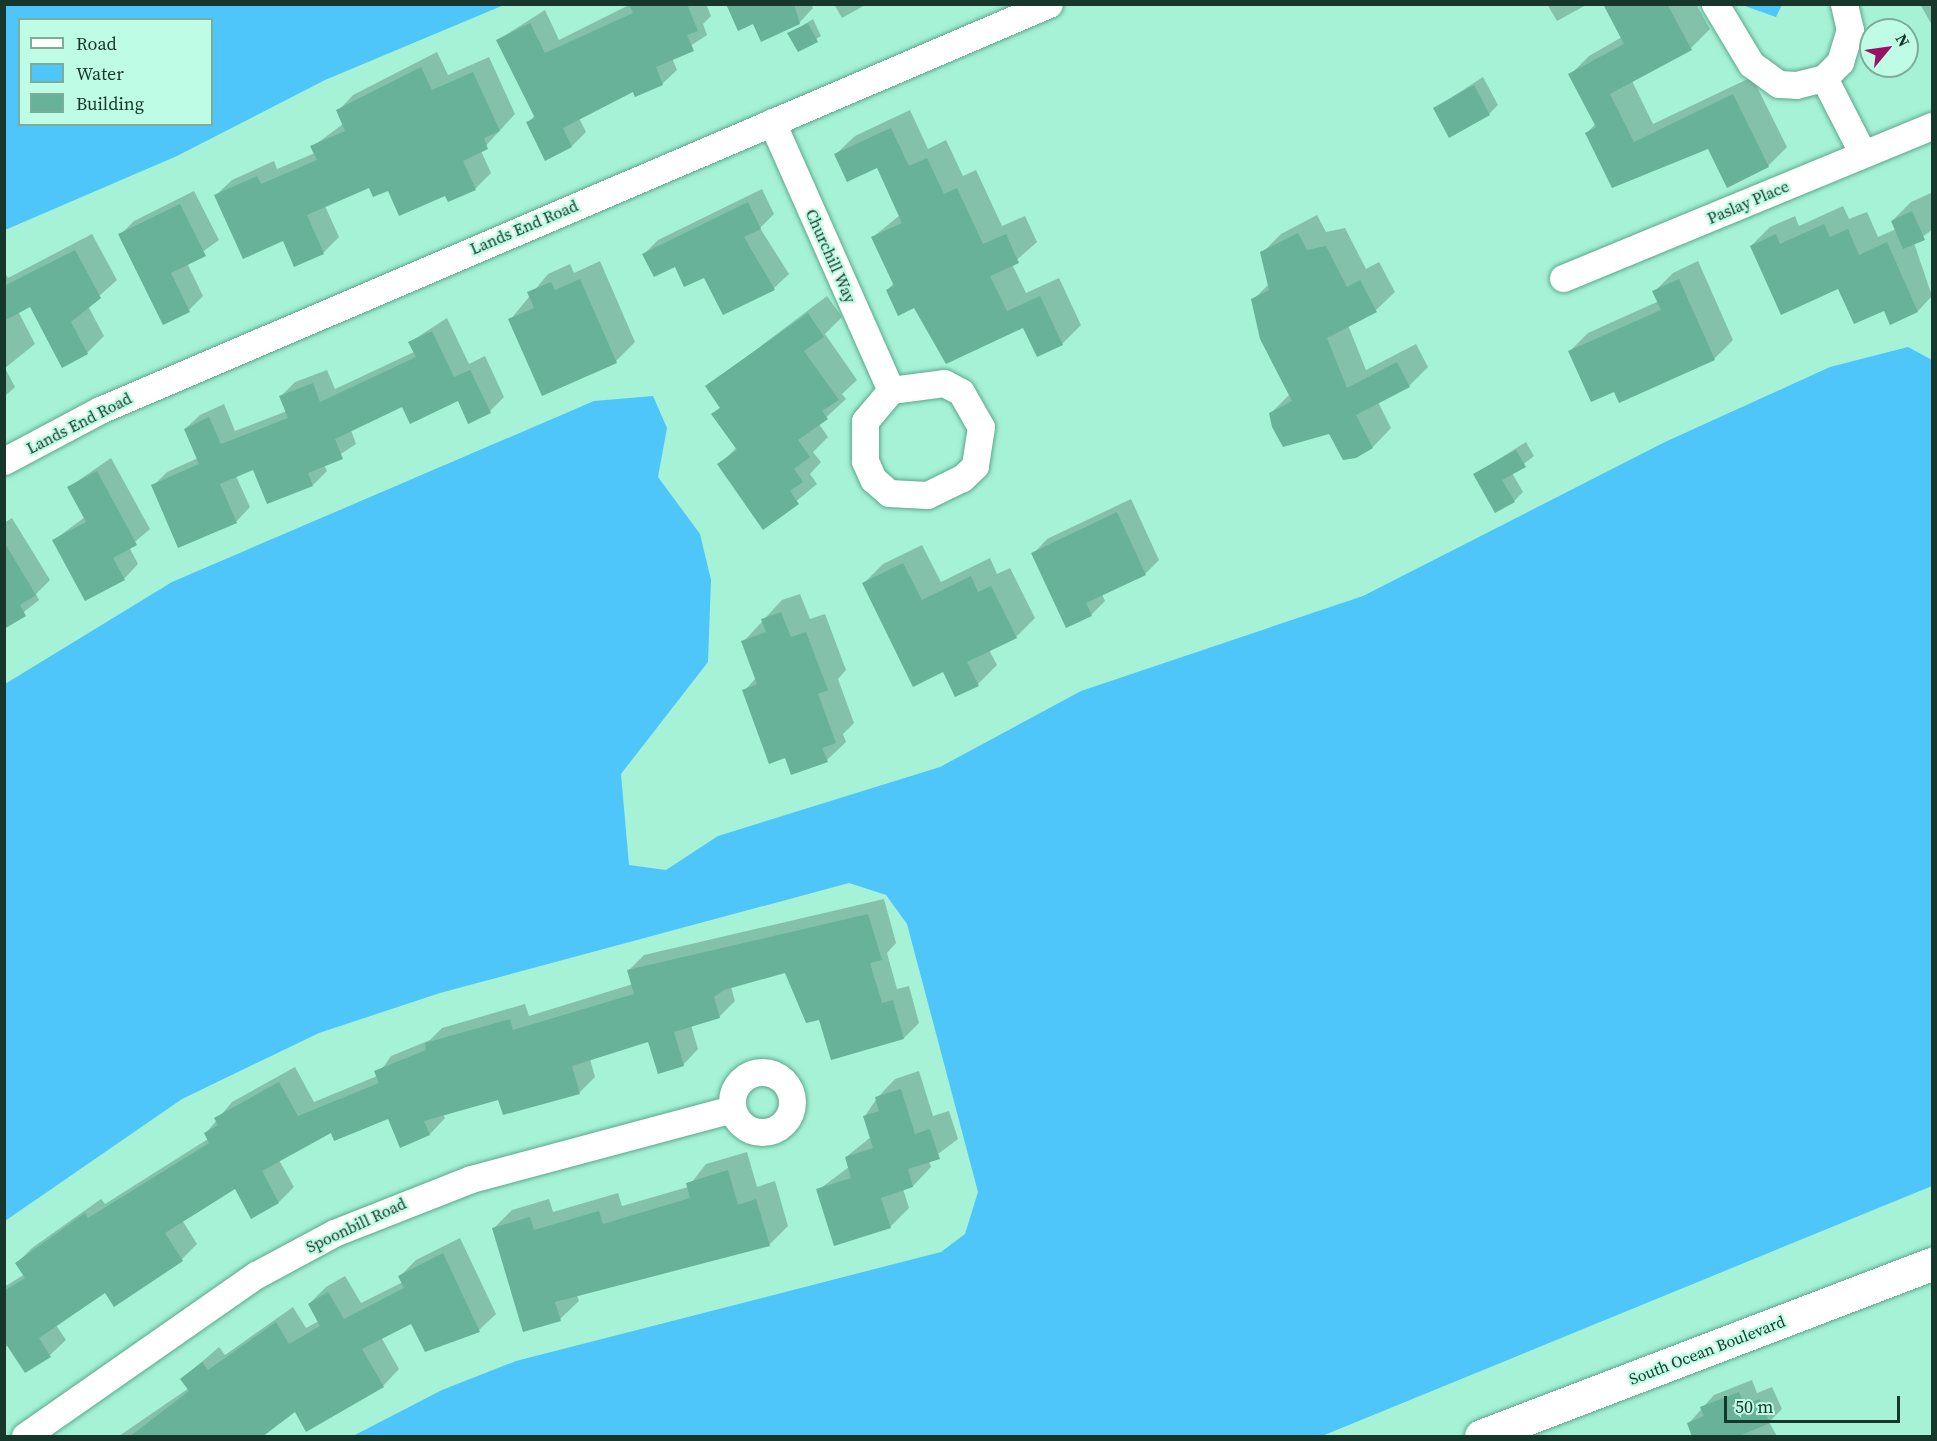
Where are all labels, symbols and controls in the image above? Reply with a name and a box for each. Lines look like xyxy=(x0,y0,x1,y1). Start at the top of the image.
legend xyxy=(18,18,213,126)
north arrow xyxy=(1859,18,1919,78)
text: N xyxy=(1891,30,1915,51)
text: Road xyxy=(76,31,117,56)
text: Water xyxy=(76,61,124,86)
text: Building xyxy=(76,91,144,116)
street label: Paslay Place xyxy=(1704,176,1792,228)
street label: Lands End Road xyxy=(467,196,581,258)
street label: Churchill Way xyxy=(802,206,860,306)
street label: Lands End Road xyxy=(23,388,135,458)
street label: Spoonbill Road xyxy=(303,1193,409,1257)
street label: South Ocean Boulevard xyxy=(1626,1311,1788,1389)
scale bar xyxy=(1727,1384,1902,1422)
text: 50 m xyxy=(1735,1394,1773,1419)

